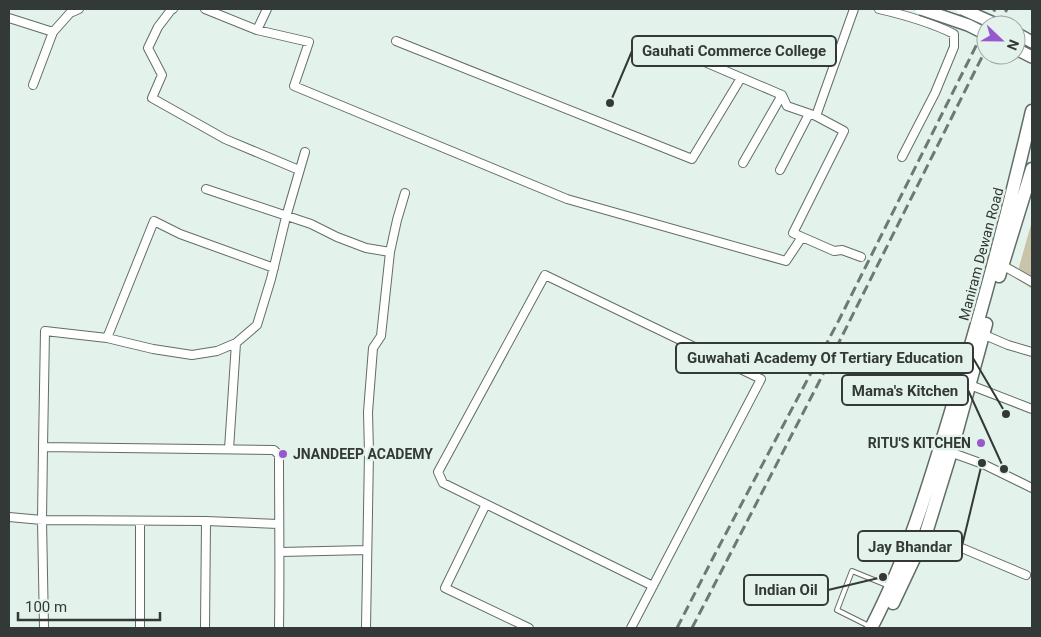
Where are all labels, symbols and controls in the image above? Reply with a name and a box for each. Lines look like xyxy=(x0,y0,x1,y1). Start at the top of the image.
north arrow xyxy=(976,15,1026,65)
callout: Gauhati Commerce College xyxy=(632,36,836,66)
text: N xyxy=(1004,37,1022,52)
text: Gauhati Commerce College xyxy=(642,42,826,60)
street label: Maniram Dewan Road xyxy=(956,186,1006,322)
callout: Guwahati Academy Of Tertiary Education xyxy=(676,343,973,373)
text: Guwahati Academy Of Tertiary Education xyxy=(687,349,963,367)
callout: Mama's Kitchen xyxy=(842,375,968,405)
text: Mama's Kitchen xyxy=(852,382,958,400)
place label: RITU'S KITCHEN xyxy=(868,435,971,451)
marker: RITU'S KITCHEN xyxy=(975,437,987,449)
place label: JNANDEEP ACADEMY xyxy=(293,446,433,462)
marker: JNANDEEP ACADEMY xyxy=(277,448,289,460)
callout: Jay Bhandar xyxy=(858,531,962,561)
text: Jay Bhandar xyxy=(868,538,952,556)
callout: Indian Oil xyxy=(744,575,828,605)
text: Indian Oil xyxy=(754,581,818,599)
scale bar xyxy=(18,590,160,622)
text: 100 m xyxy=(25,598,67,616)

